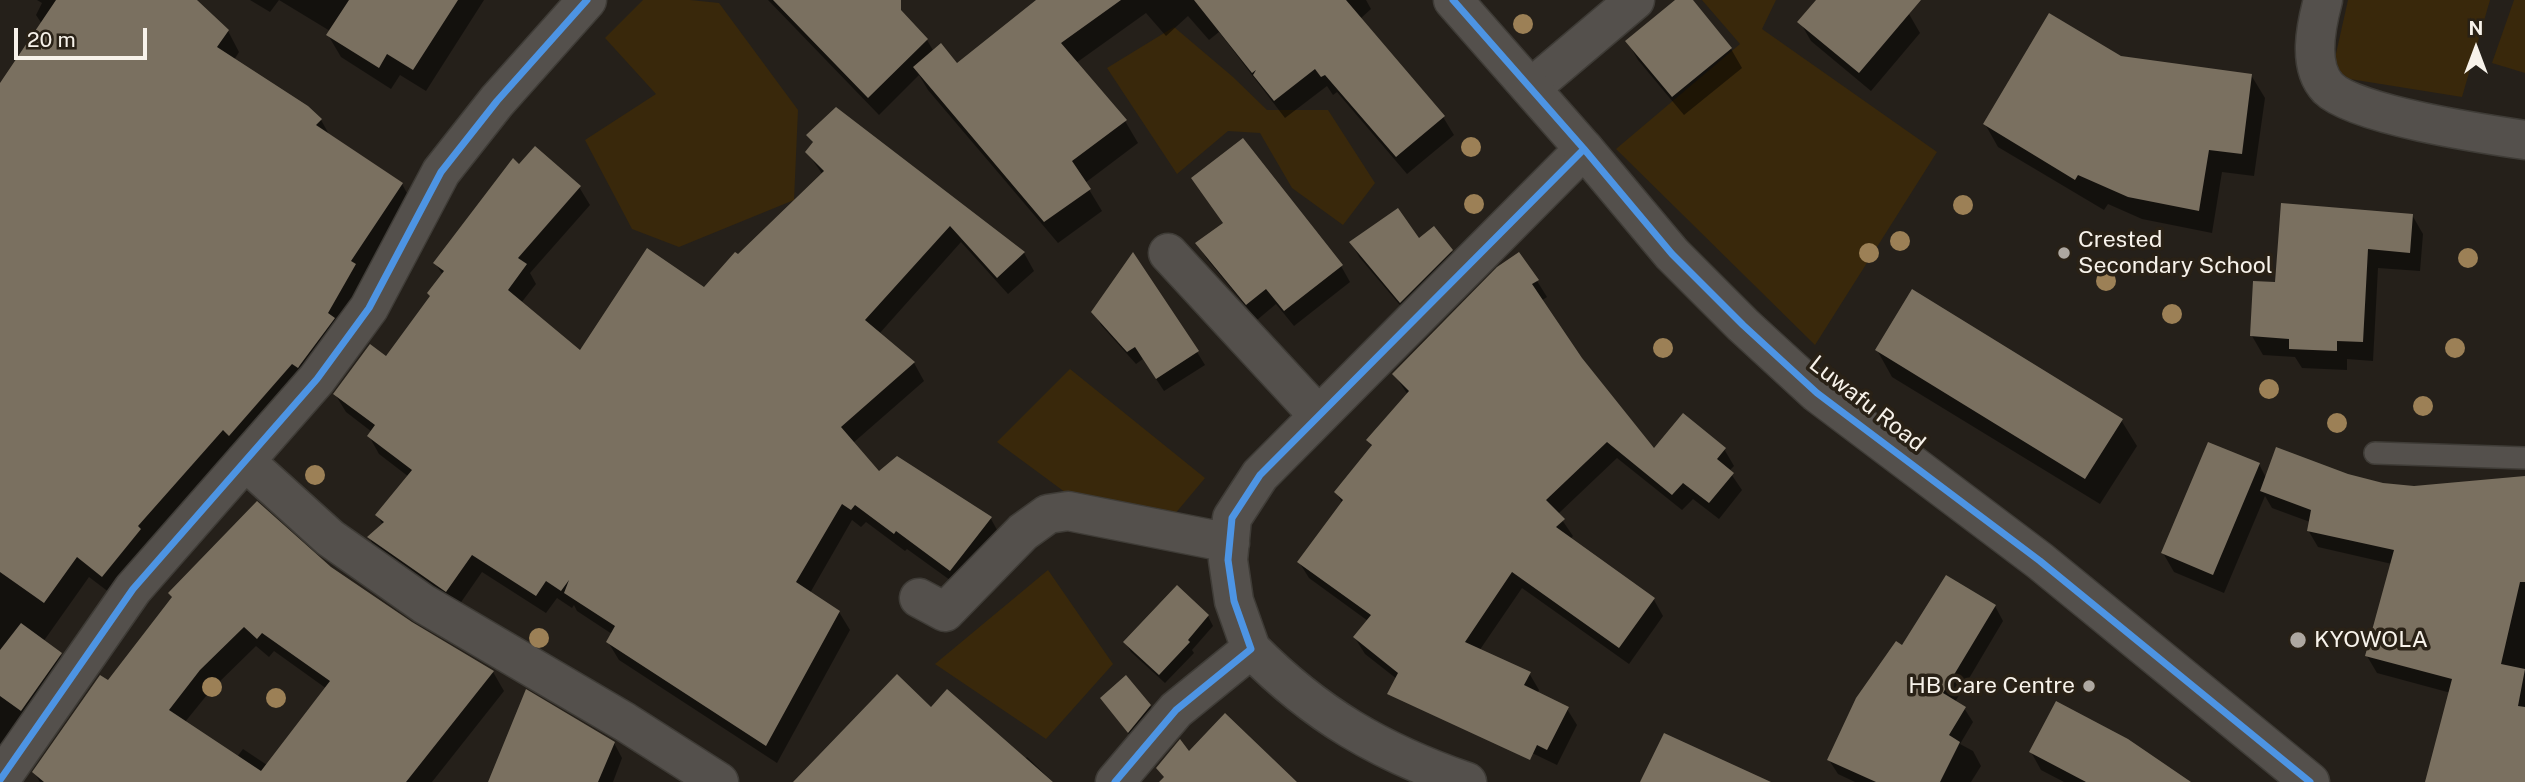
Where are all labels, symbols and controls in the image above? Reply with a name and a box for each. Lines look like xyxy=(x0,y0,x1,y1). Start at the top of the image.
scale bar xyxy=(18,14,150,58)
north arrow xyxy=(2441,14,2511,84)
text: N xyxy=(2469,17,2483,39)
text: 20 m xyxy=(27,27,76,52)
place label: Crested Secondary School xyxy=(2078,226,2273,280)
marker: Crested Secondary School xyxy=(2056,245,2072,261)
street label: Luwafu Road xyxy=(1804,350,1930,458)
place label: KYOWOLA xyxy=(2314,626,2428,654)
marker: KYOWOLA xyxy=(2288,630,2308,650)
place label: HB Care Centre xyxy=(1908,672,2075,700)
marker: HB Care Centre xyxy=(2081,678,2097,694)

